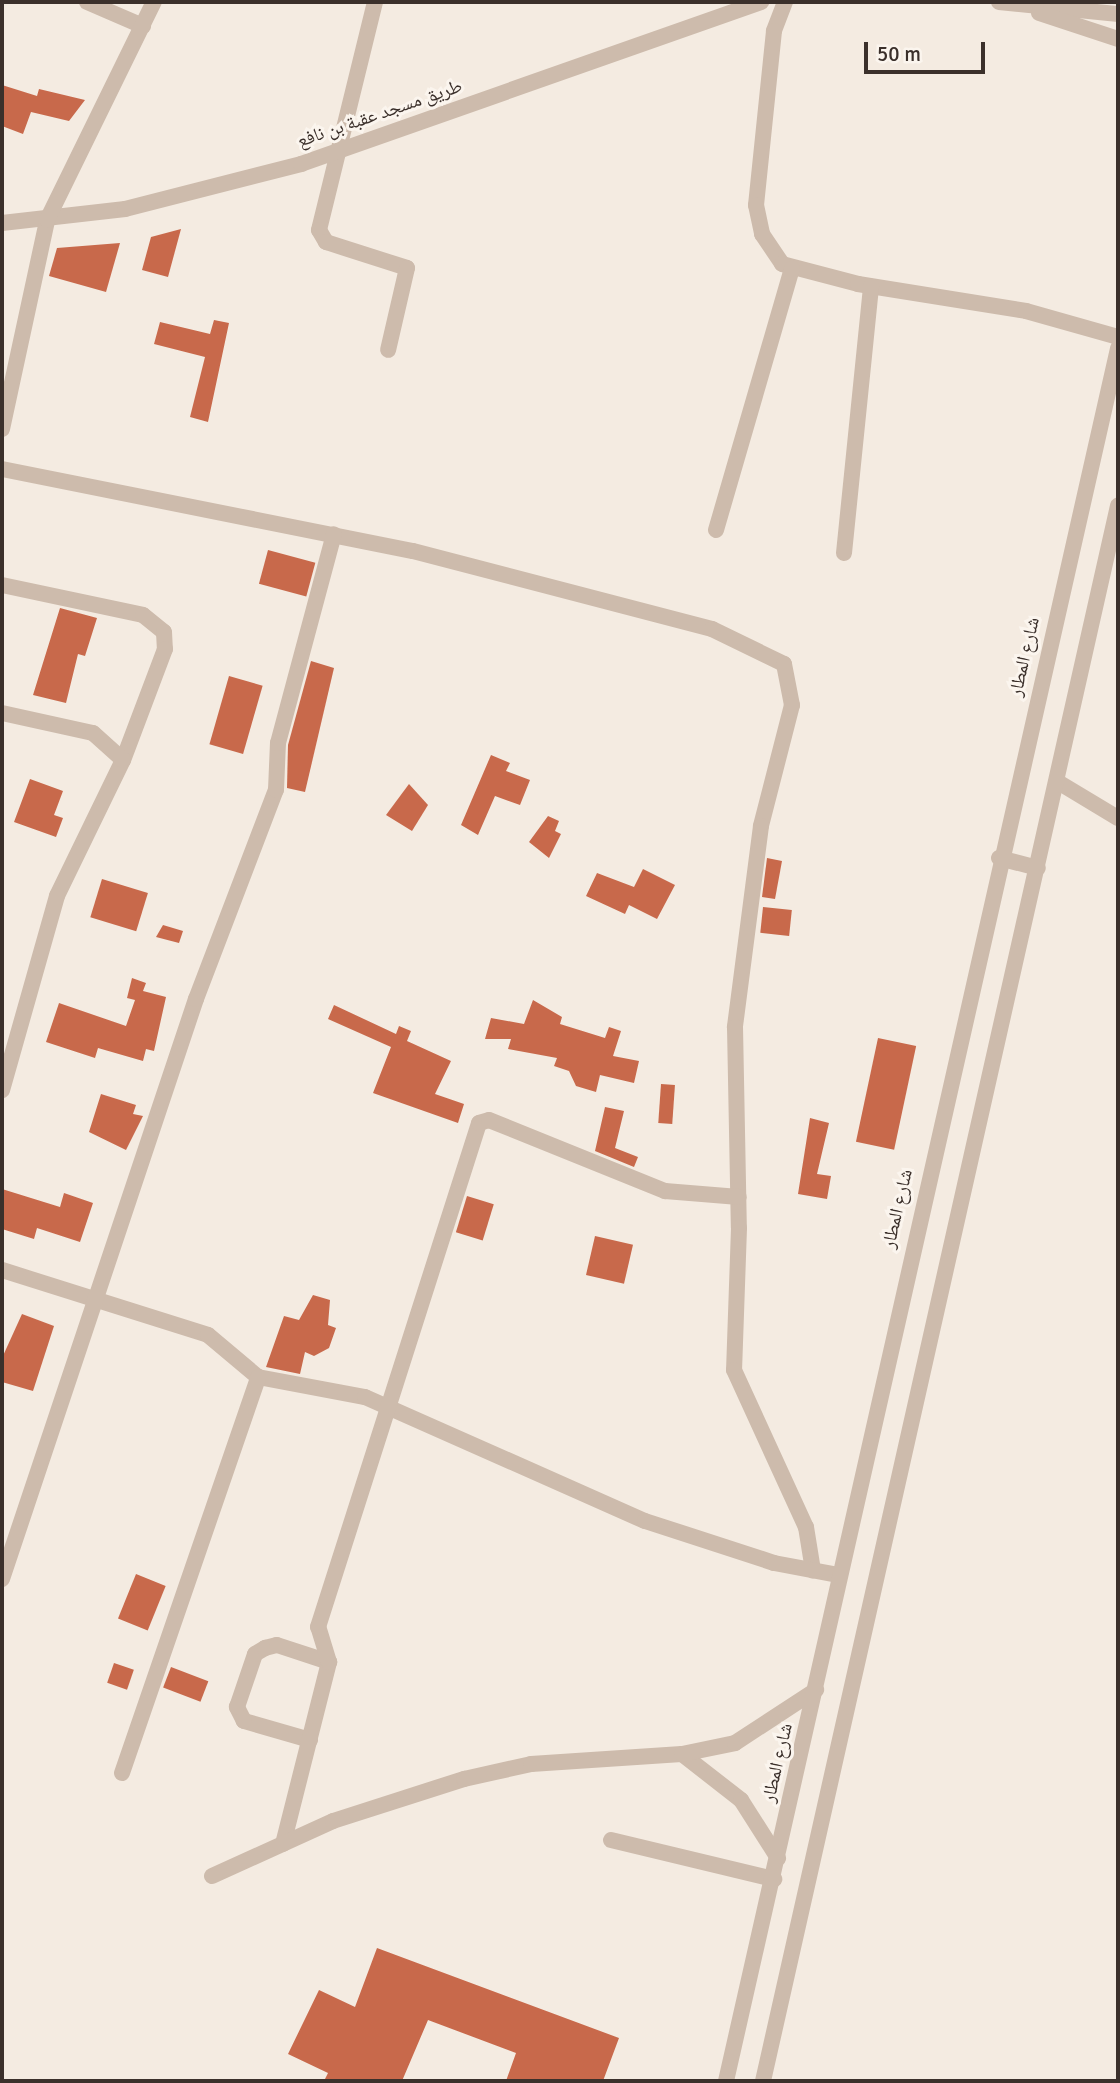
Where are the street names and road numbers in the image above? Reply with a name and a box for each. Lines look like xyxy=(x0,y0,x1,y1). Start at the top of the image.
street label: طريق مسجد عقبة بن نافع xyxy=(294,75,466,153)
street label: شارع المطار xyxy=(1005,615,1045,699)
street label: شارع المطار xyxy=(878,1167,918,1251)
street label: شارع المطار xyxy=(758,1721,798,1805)

